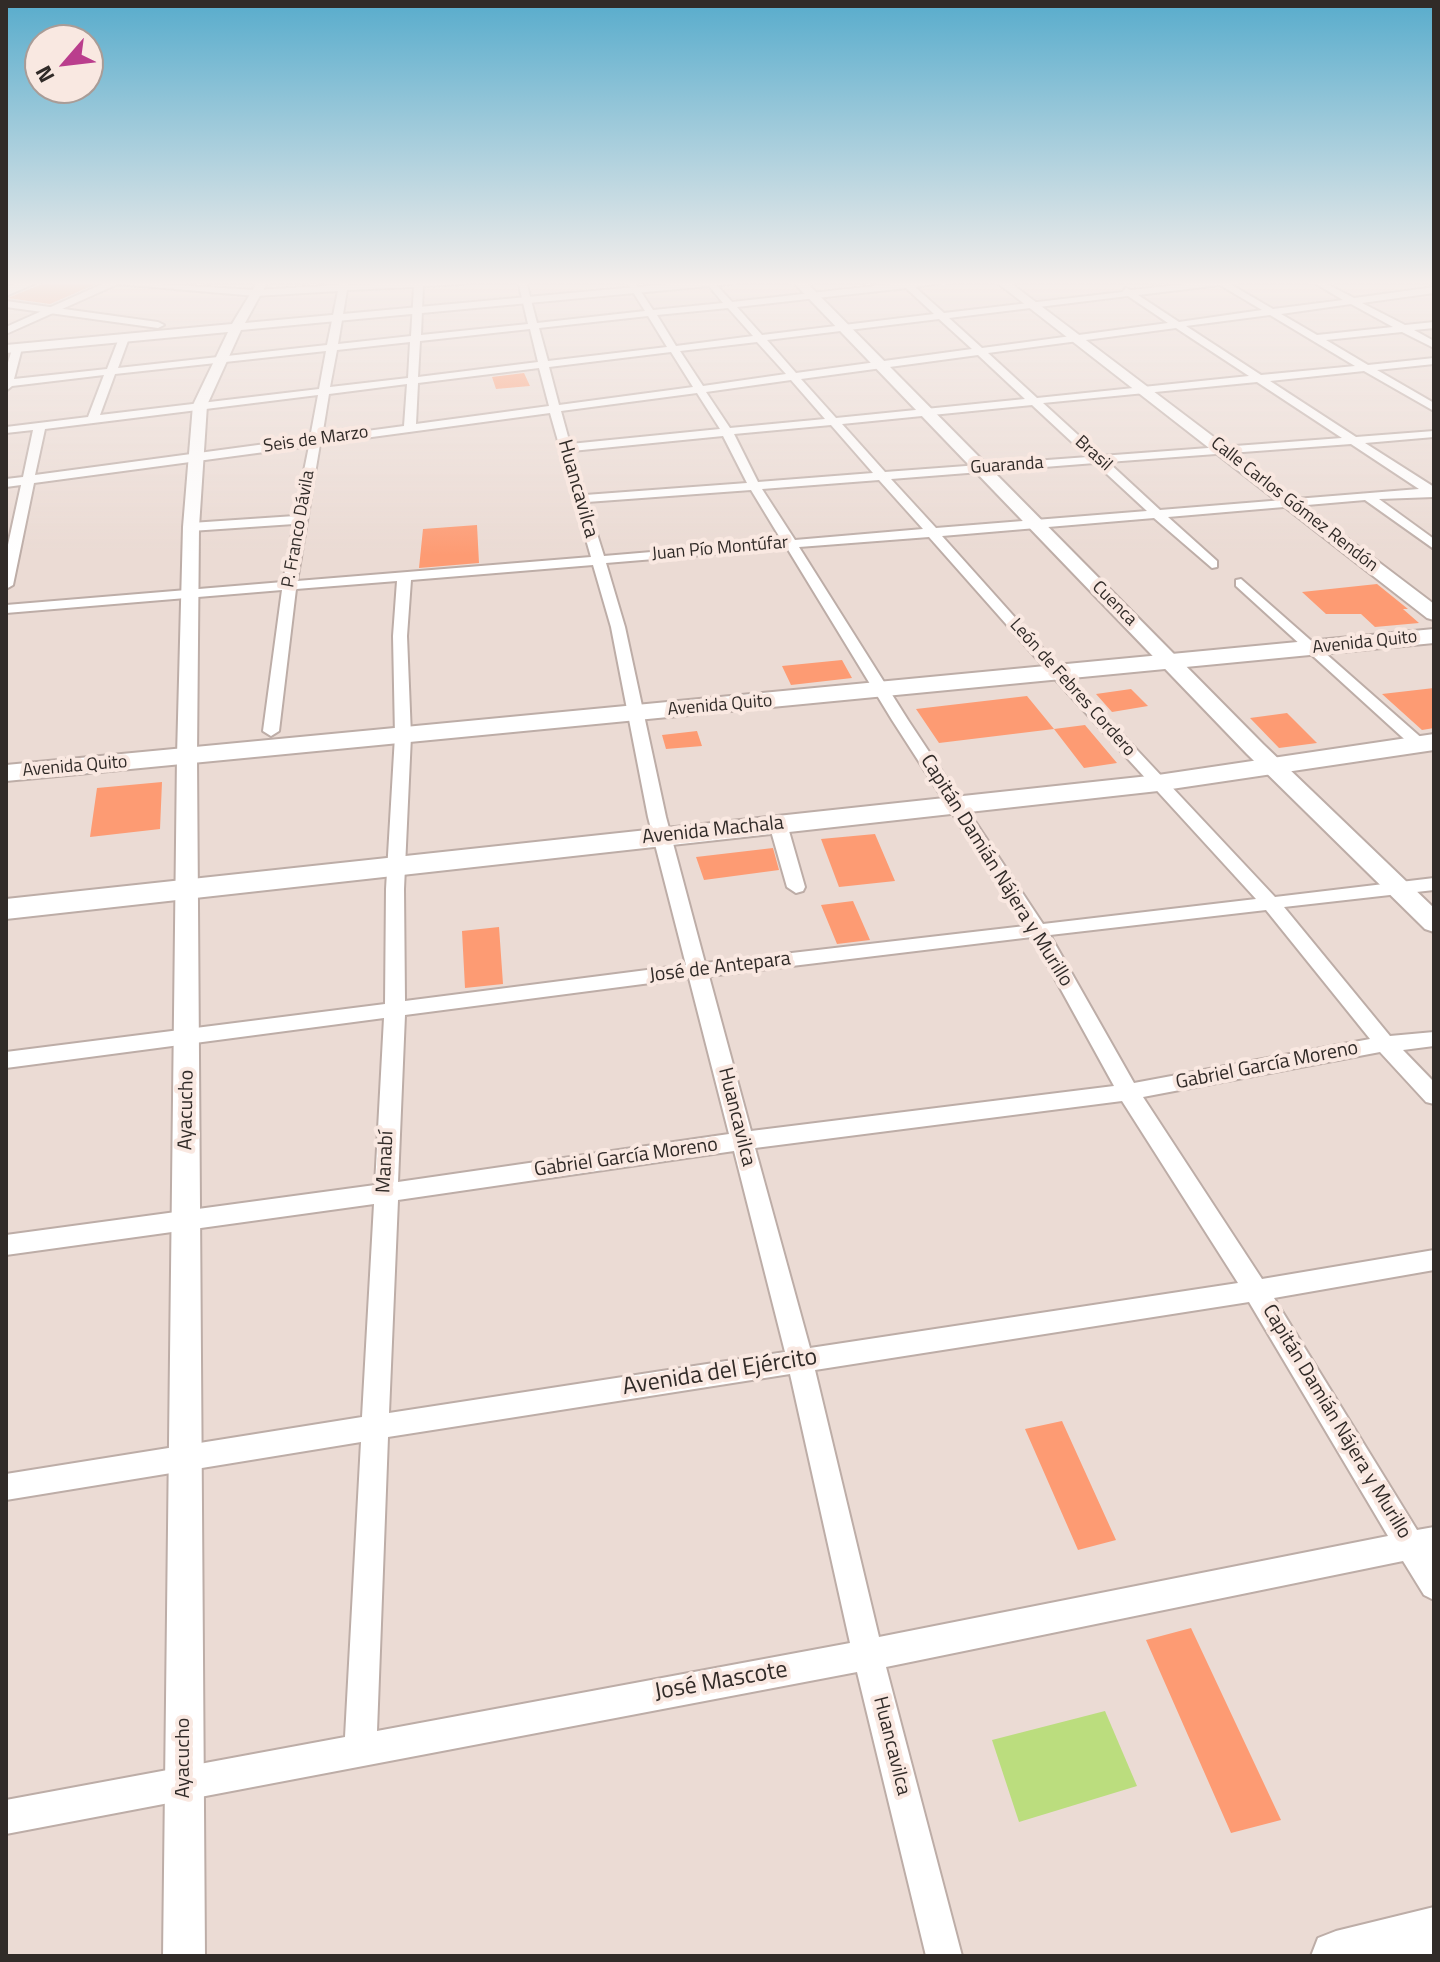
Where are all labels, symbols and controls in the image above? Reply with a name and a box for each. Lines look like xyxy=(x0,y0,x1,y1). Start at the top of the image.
north arrow xyxy=(24,24,104,104)
text: N xyxy=(26,60,63,89)
street label: Seis de Marzo xyxy=(262,422,370,458)
street label: Brasil xyxy=(1070,432,1116,476)
street label: Calle Carlos Gómez Rendón xyxy=(1206,433,1382,577)
street label: Huancavilca xyxy=(552,437,602,541)
street label: Guaranda xyxy=(970,453,1044,479)
street label: P. Franco Dávila xyxy=(278,469,320,589)
street label: Juan Pío Montúfar xyxy=(651,532,789,566)
street label: Cuenca xyxy=(1087,577,1141,631)
street label: León de Febres Cordero xyxy=(1004,615,1140,761)
street label: Avenida Quito xyxy=(1312,627,1418,659)
street label: Avenida Quito xyxy=(667,691,773,721)
street label: Capitán Damián Nájera y Murillo xyxy=(915,751,1077,991)
street label: Avenida Quito xyxy=(22,752,128,782)
street label: Avenida Machala xyxy=(641,812,785,850)
street label: José de Antepara xyxy=(648,947,792,989)
street label: Gabriel García Moreno xyxy=(1174,1037,1360,1095)
street label: Huancavilca xyxy=(712,1065,760,1169)
street label: Ayacucho xyxy=(174,1070,200,1150)
street label: Manabí xyxy=(372,1130,400,1194)
street label: Gabriel García Moreno xyxy=(533,1133,719,1183)
street label: Capitán Damián Nájera y Murillo xyxy=(1256,1300,1416,1544)
street label: Avenida del Ejército xyxy=(621,1343,819,1403)
street label: José Mascote xyxy=(652,1656,790,1708)
street label: Huancavilca xyxy=(867,1694,915,1798)
street label: Ayacucho xyxy=(172,1718,196,1798)

